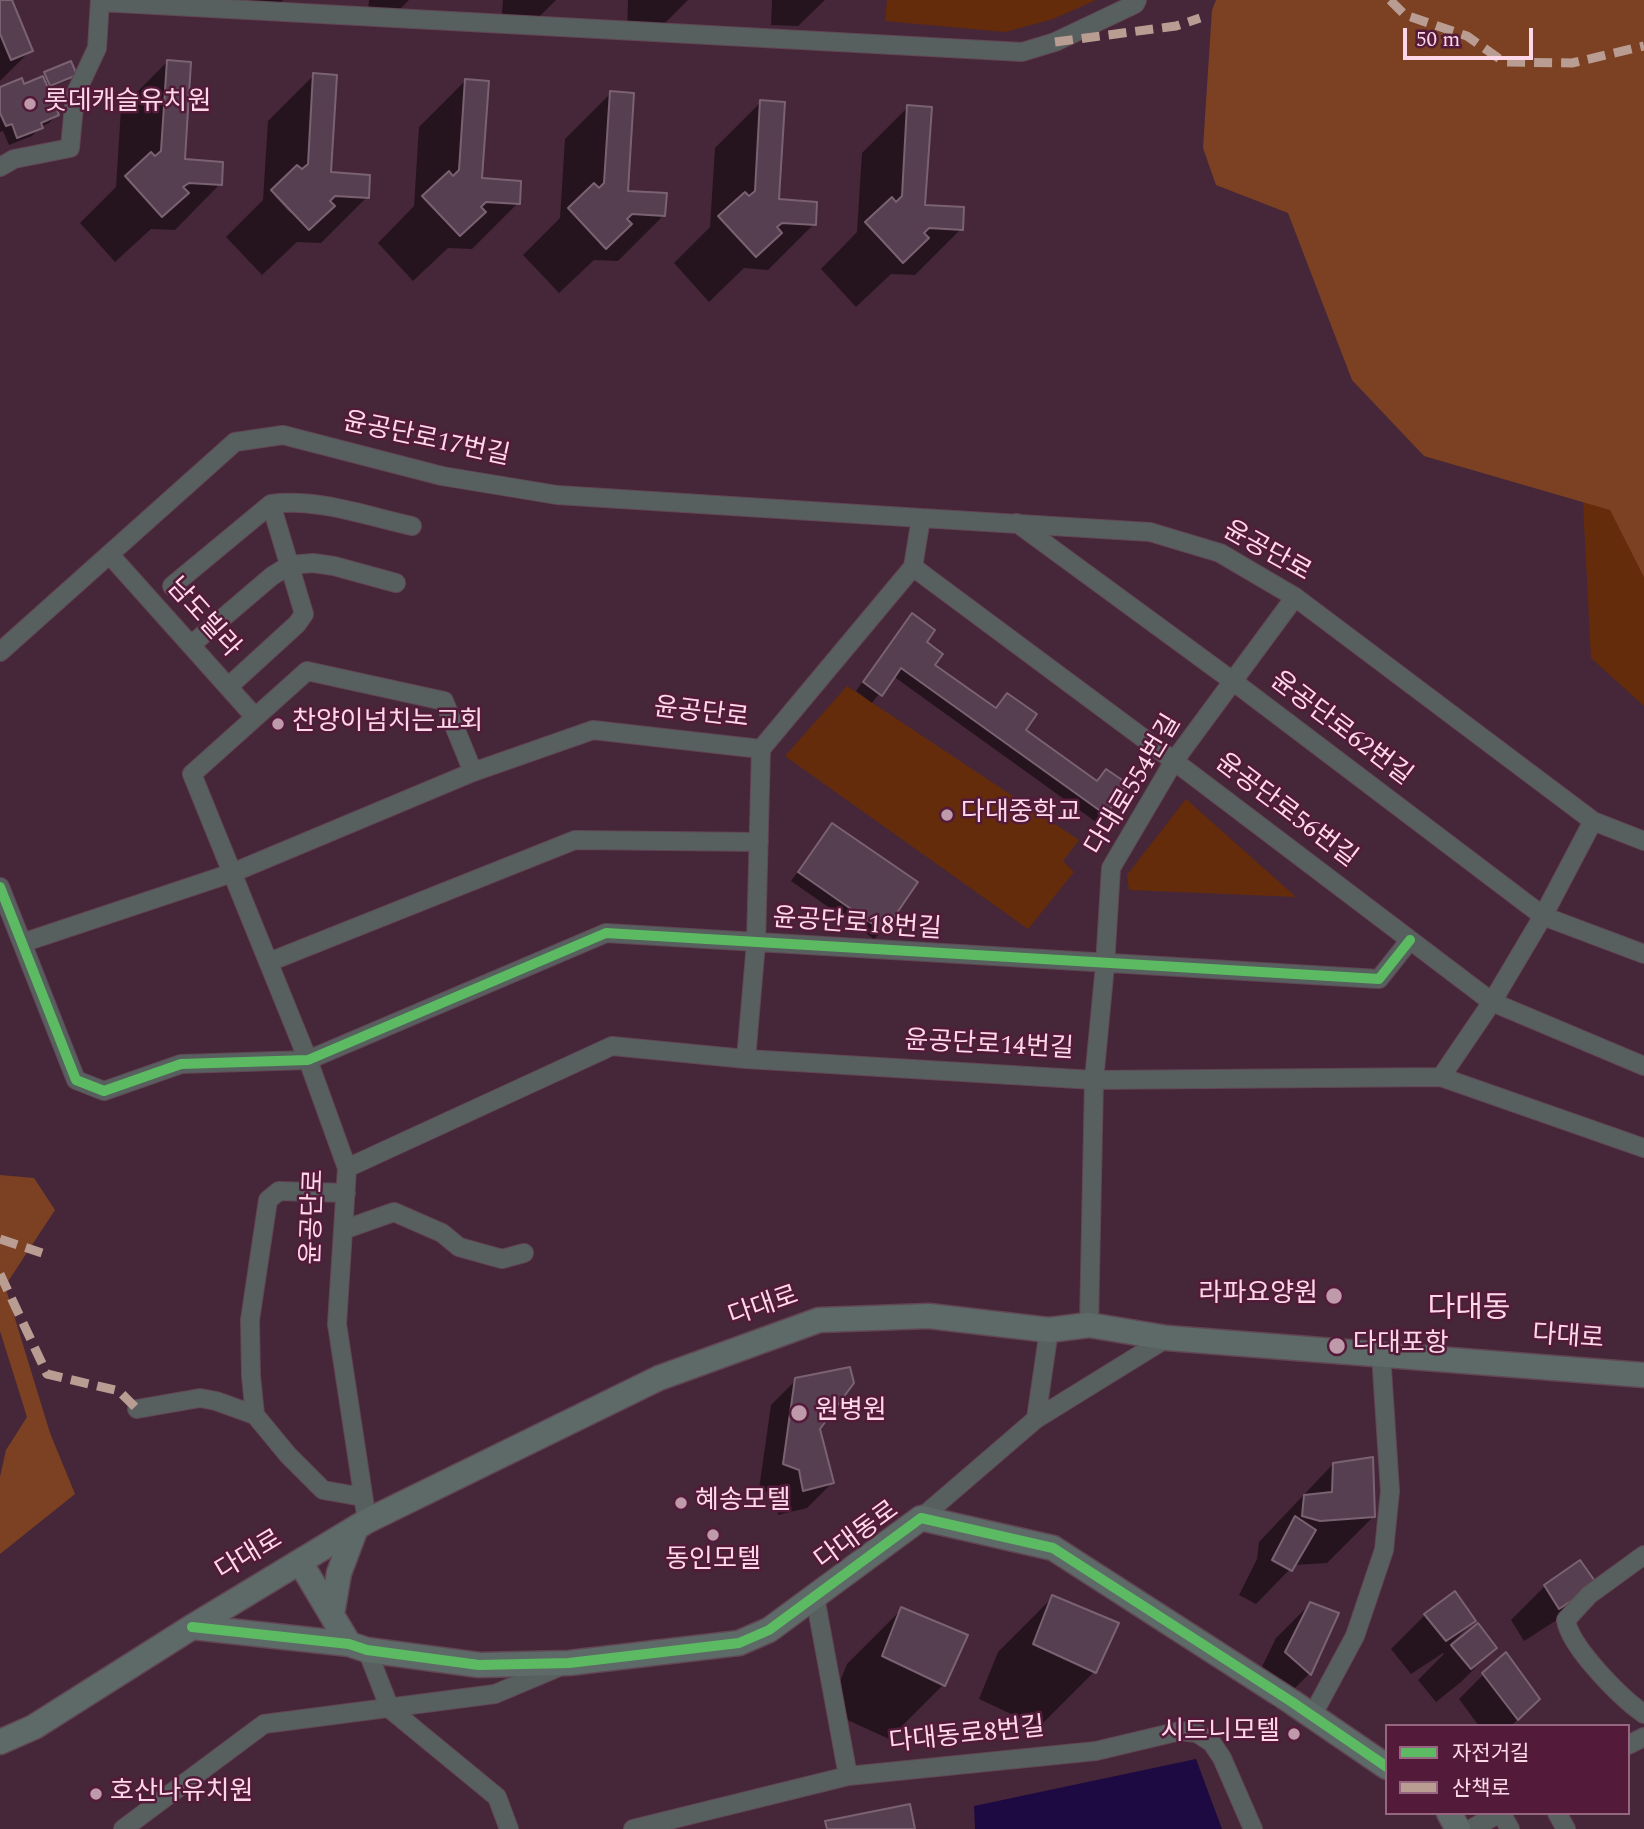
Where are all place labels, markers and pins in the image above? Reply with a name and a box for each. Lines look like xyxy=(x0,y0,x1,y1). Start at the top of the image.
place label: 롯데캐슬유치원 xyxy=(44,88,211,120)
marker: 롯데캐슬유치원 xyxy=(22,96,38,112)
place label: 찬양이넘치는교회 xyxy=(292,708,483,740)
marker: 찬양이넘치는교회 xyxy=(270,716,286,732)
place label: 다대중학교 xyxy=(961,799,1081,831)
marker: 다대중학교 xyxy=(939,807,955,823)
place label: 라파요양원 xyxy=(1198,1280,1318,1312)
marker: 라파요양원 xyxy=(1324,1286,1344,1306)
place label: 다대포항 xyxy=(1353,1330,1449,1362)
marker: 다대포항 xyxy=(1327,1336,1347,1356)
place label: 원병원 xyxy=(815,1397,887,1429)
marker: 원병원 xyxy=(789,1403,809,1423)
place label: 혜송모텔 xyxy=(695,1487,791,1519)
marker: 혜송모텔 xyxy=(673,1495,689,1511)
marker: 동인모텔 xyxy=(705,1527,721,1543)
place label: 동인모텔 xyxy=(665,1546,761,1578)
place label: 시드니모텔 xyxy=(1160,1718,1280,1750)
marker: 시드니모텔 xyxy=(1286,1726,1302,1742)
place label: 호산나유치원 xyxy=(110,1778,254,1810)
marker: 호산나유치원 xyxy=(88,1786,104,1802)

